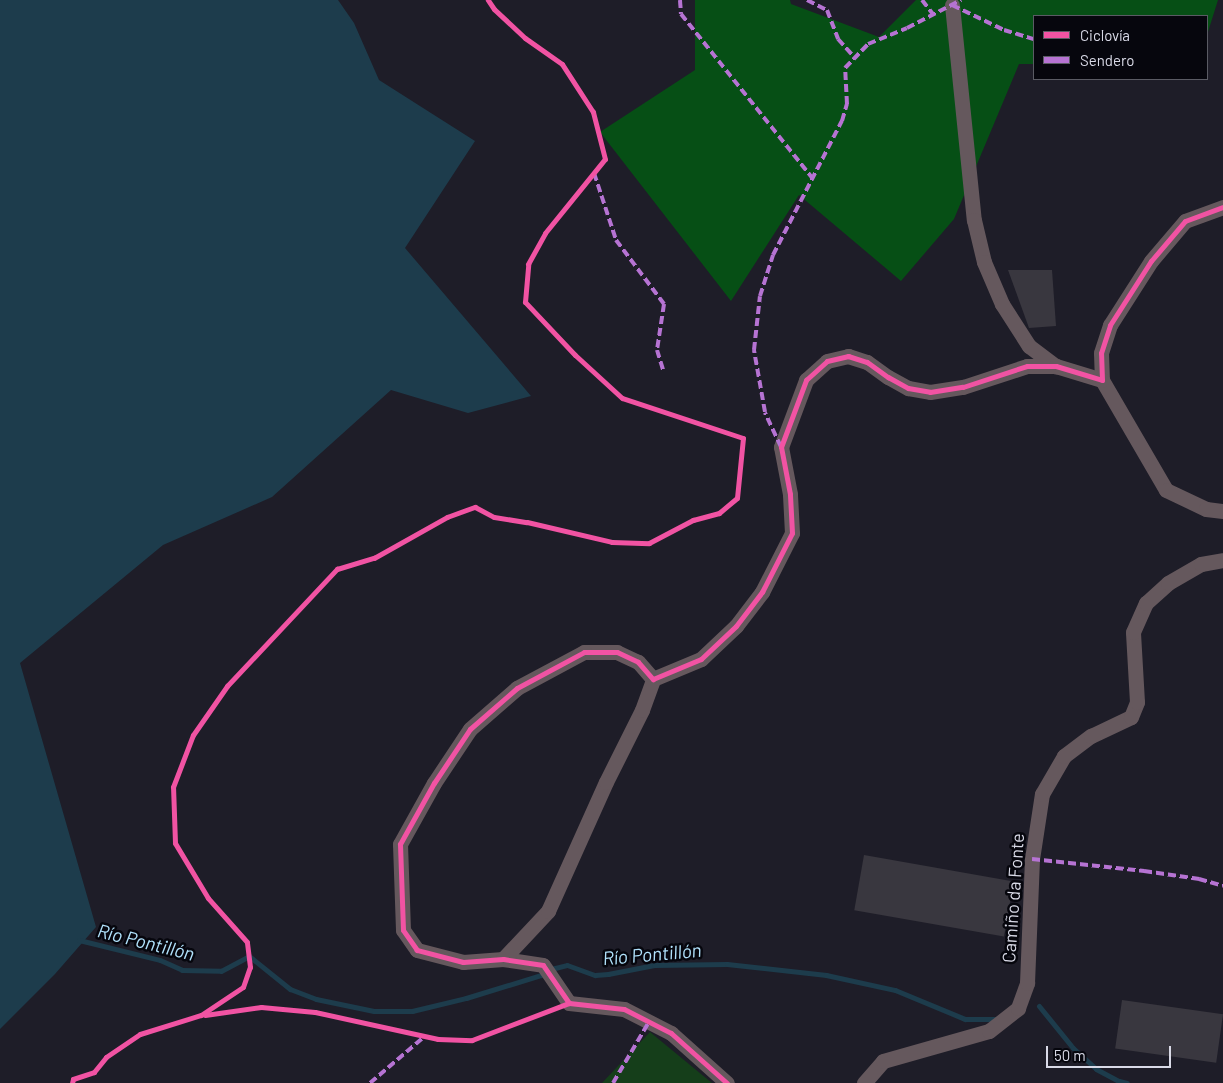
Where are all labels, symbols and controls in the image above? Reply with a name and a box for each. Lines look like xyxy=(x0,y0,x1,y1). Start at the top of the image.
legend xyxy=(1033,15,1208,80)
text: Ciclovía xyxy=(1080,26,1130,44)
text: Sendero xyxy=(1080,51,1134,69)
street label: Camiño da Fonte xyxy=(998,832,1028,964)
water label: Río Pontillón xyxy=(95,919,197,965)
water label: Río Pontillón xyxy=(602,938,702,970)
scale bar xyxy=(1048,1036,1173,1068)
text: 50 m xyxy=(1054,1046,1086,1064)

